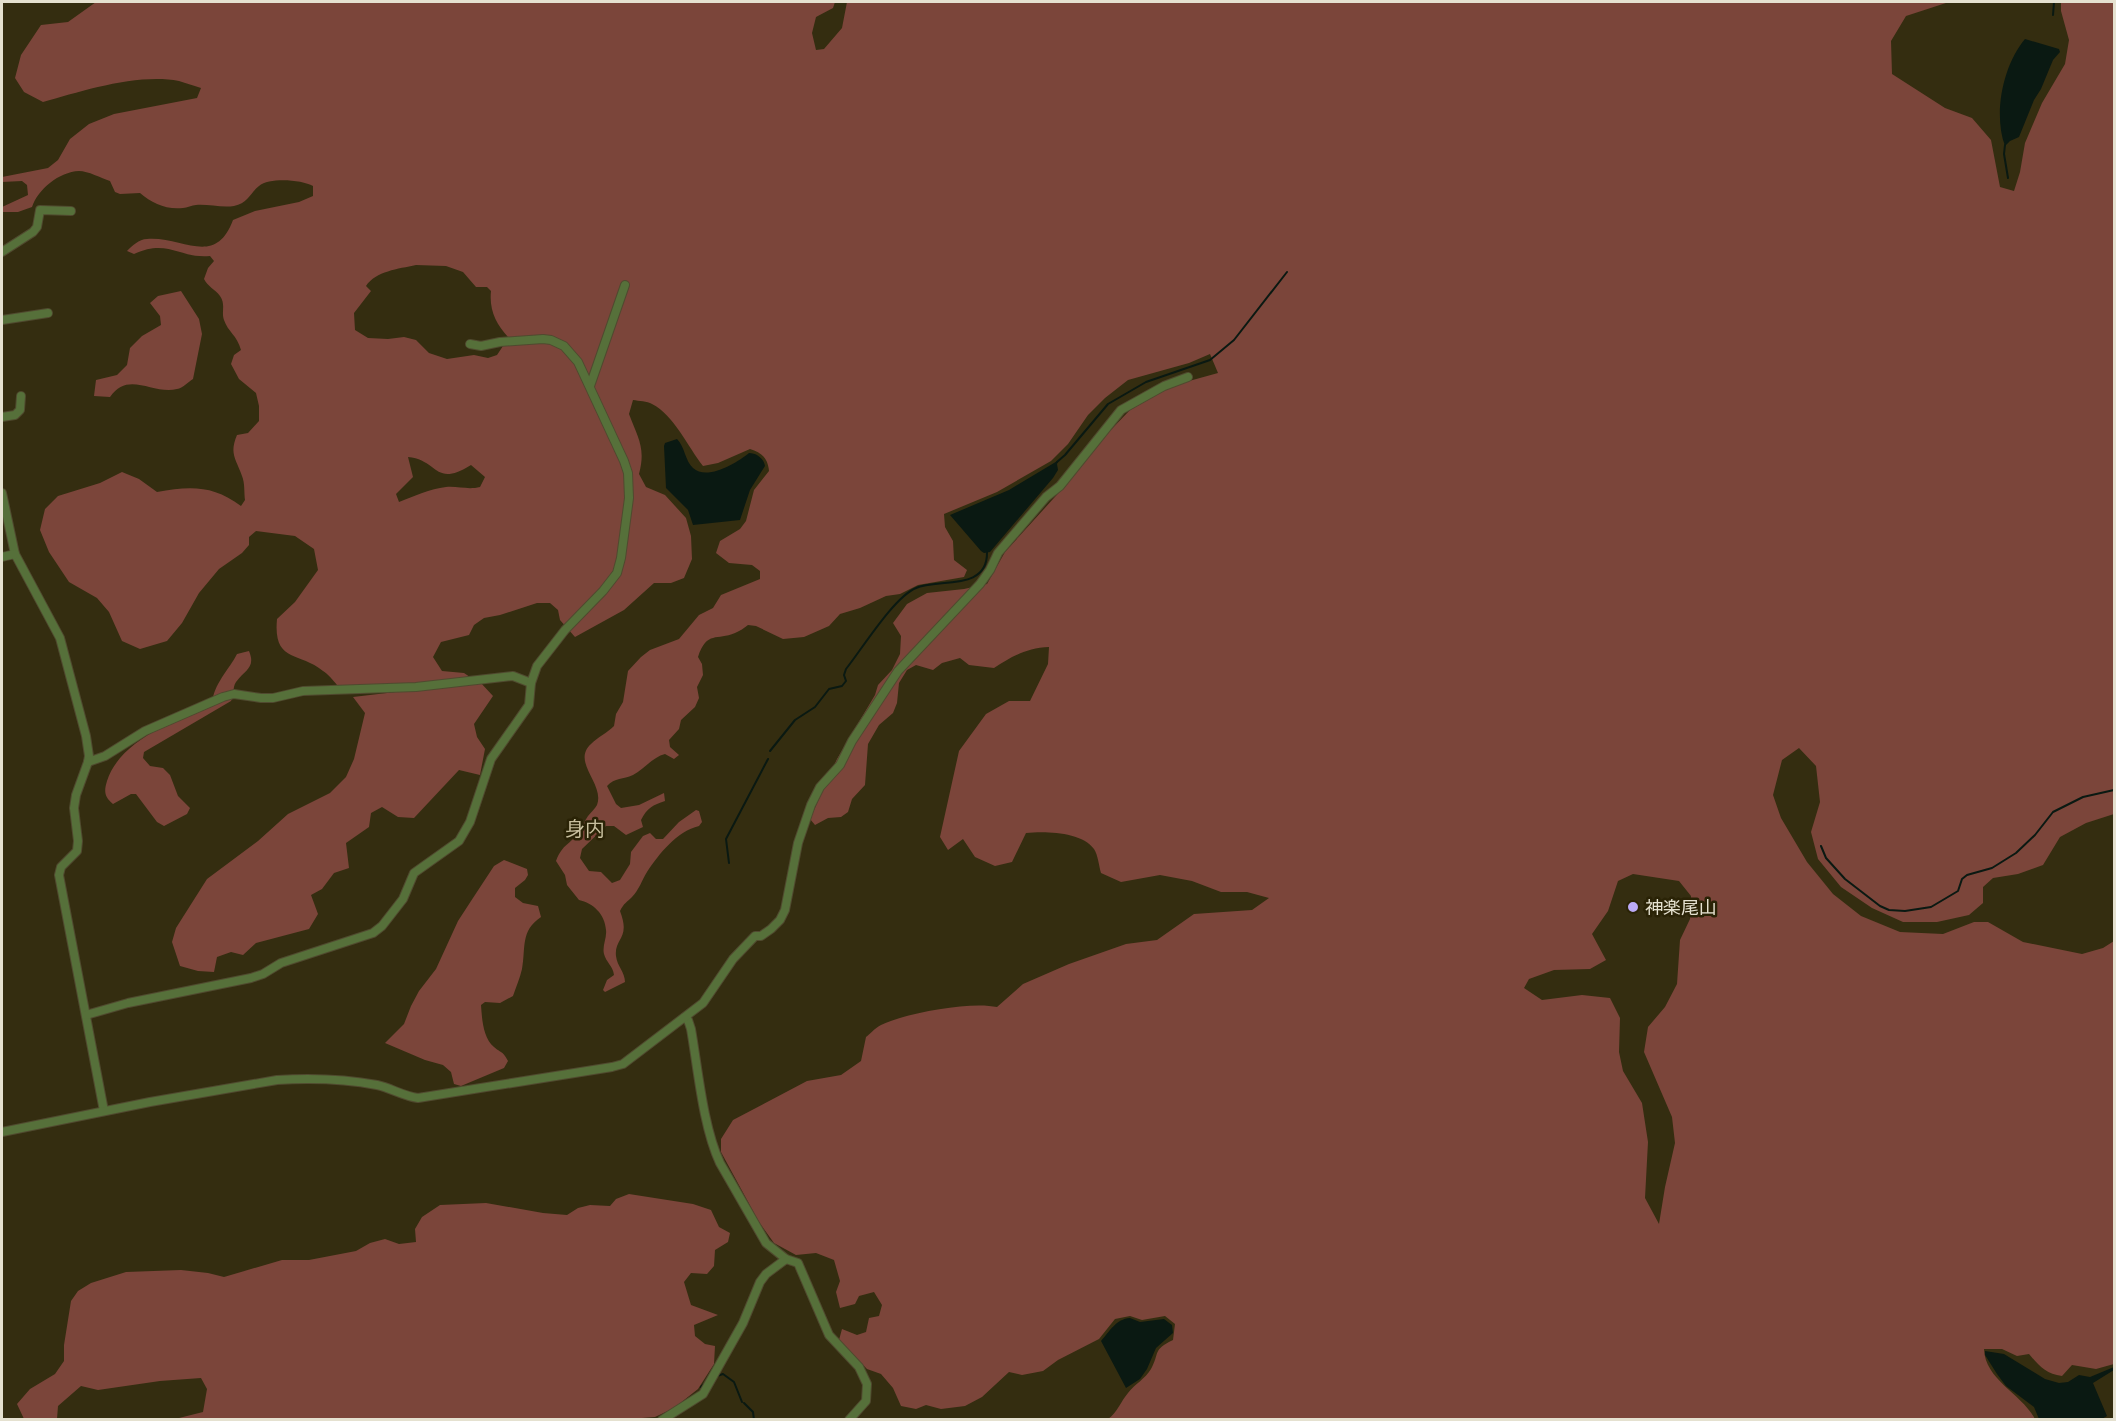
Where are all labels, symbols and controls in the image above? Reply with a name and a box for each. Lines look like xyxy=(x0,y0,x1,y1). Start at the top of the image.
district label: 身内 xyxy=(565,815,605,842)
place label: 神楽尾山 xyxy=(1645,895,1717,919)
marker: 神楽尾山 xyxy=(1626,900,1640,914)

